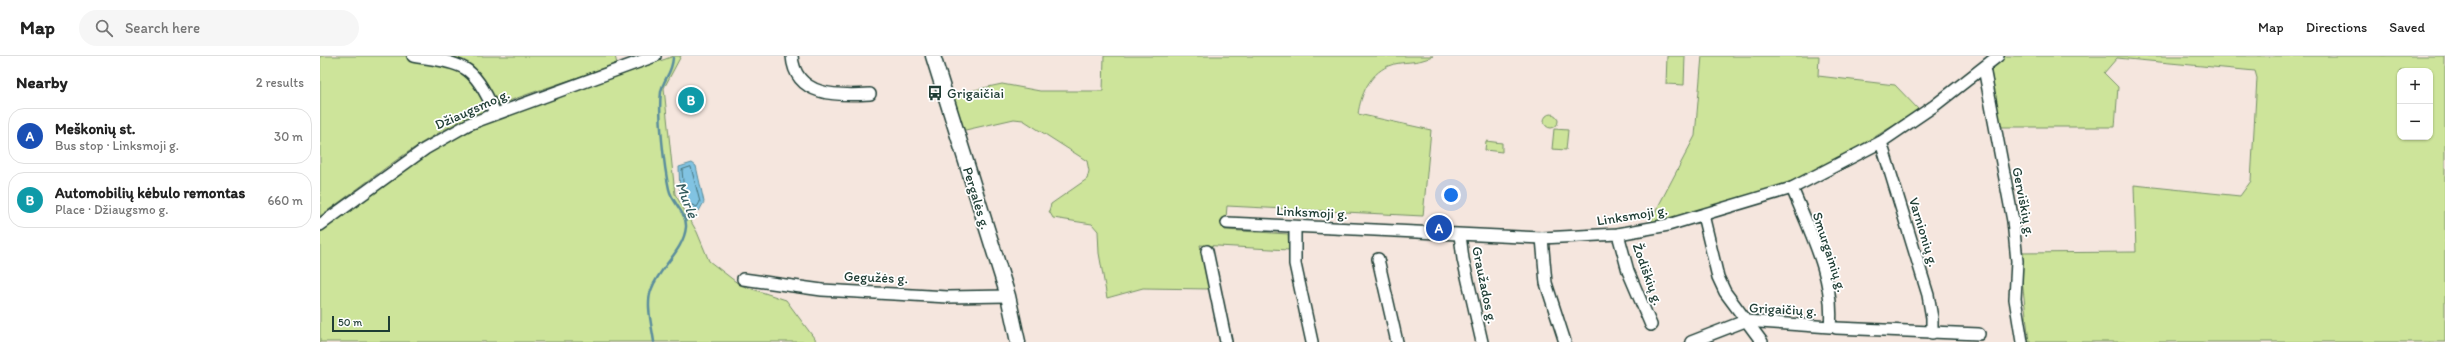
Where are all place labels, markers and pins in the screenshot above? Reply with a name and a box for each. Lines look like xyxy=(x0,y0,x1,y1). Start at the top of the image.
bus stop icon: Grigaičiai xyxy=(926,84,944,102)
pin: B xyxy=(678,85,704,115)
place label: Grigaičiai xyxy=(947,85,1004,102)
pin: A xyxy=(1426,213,1452,243)

